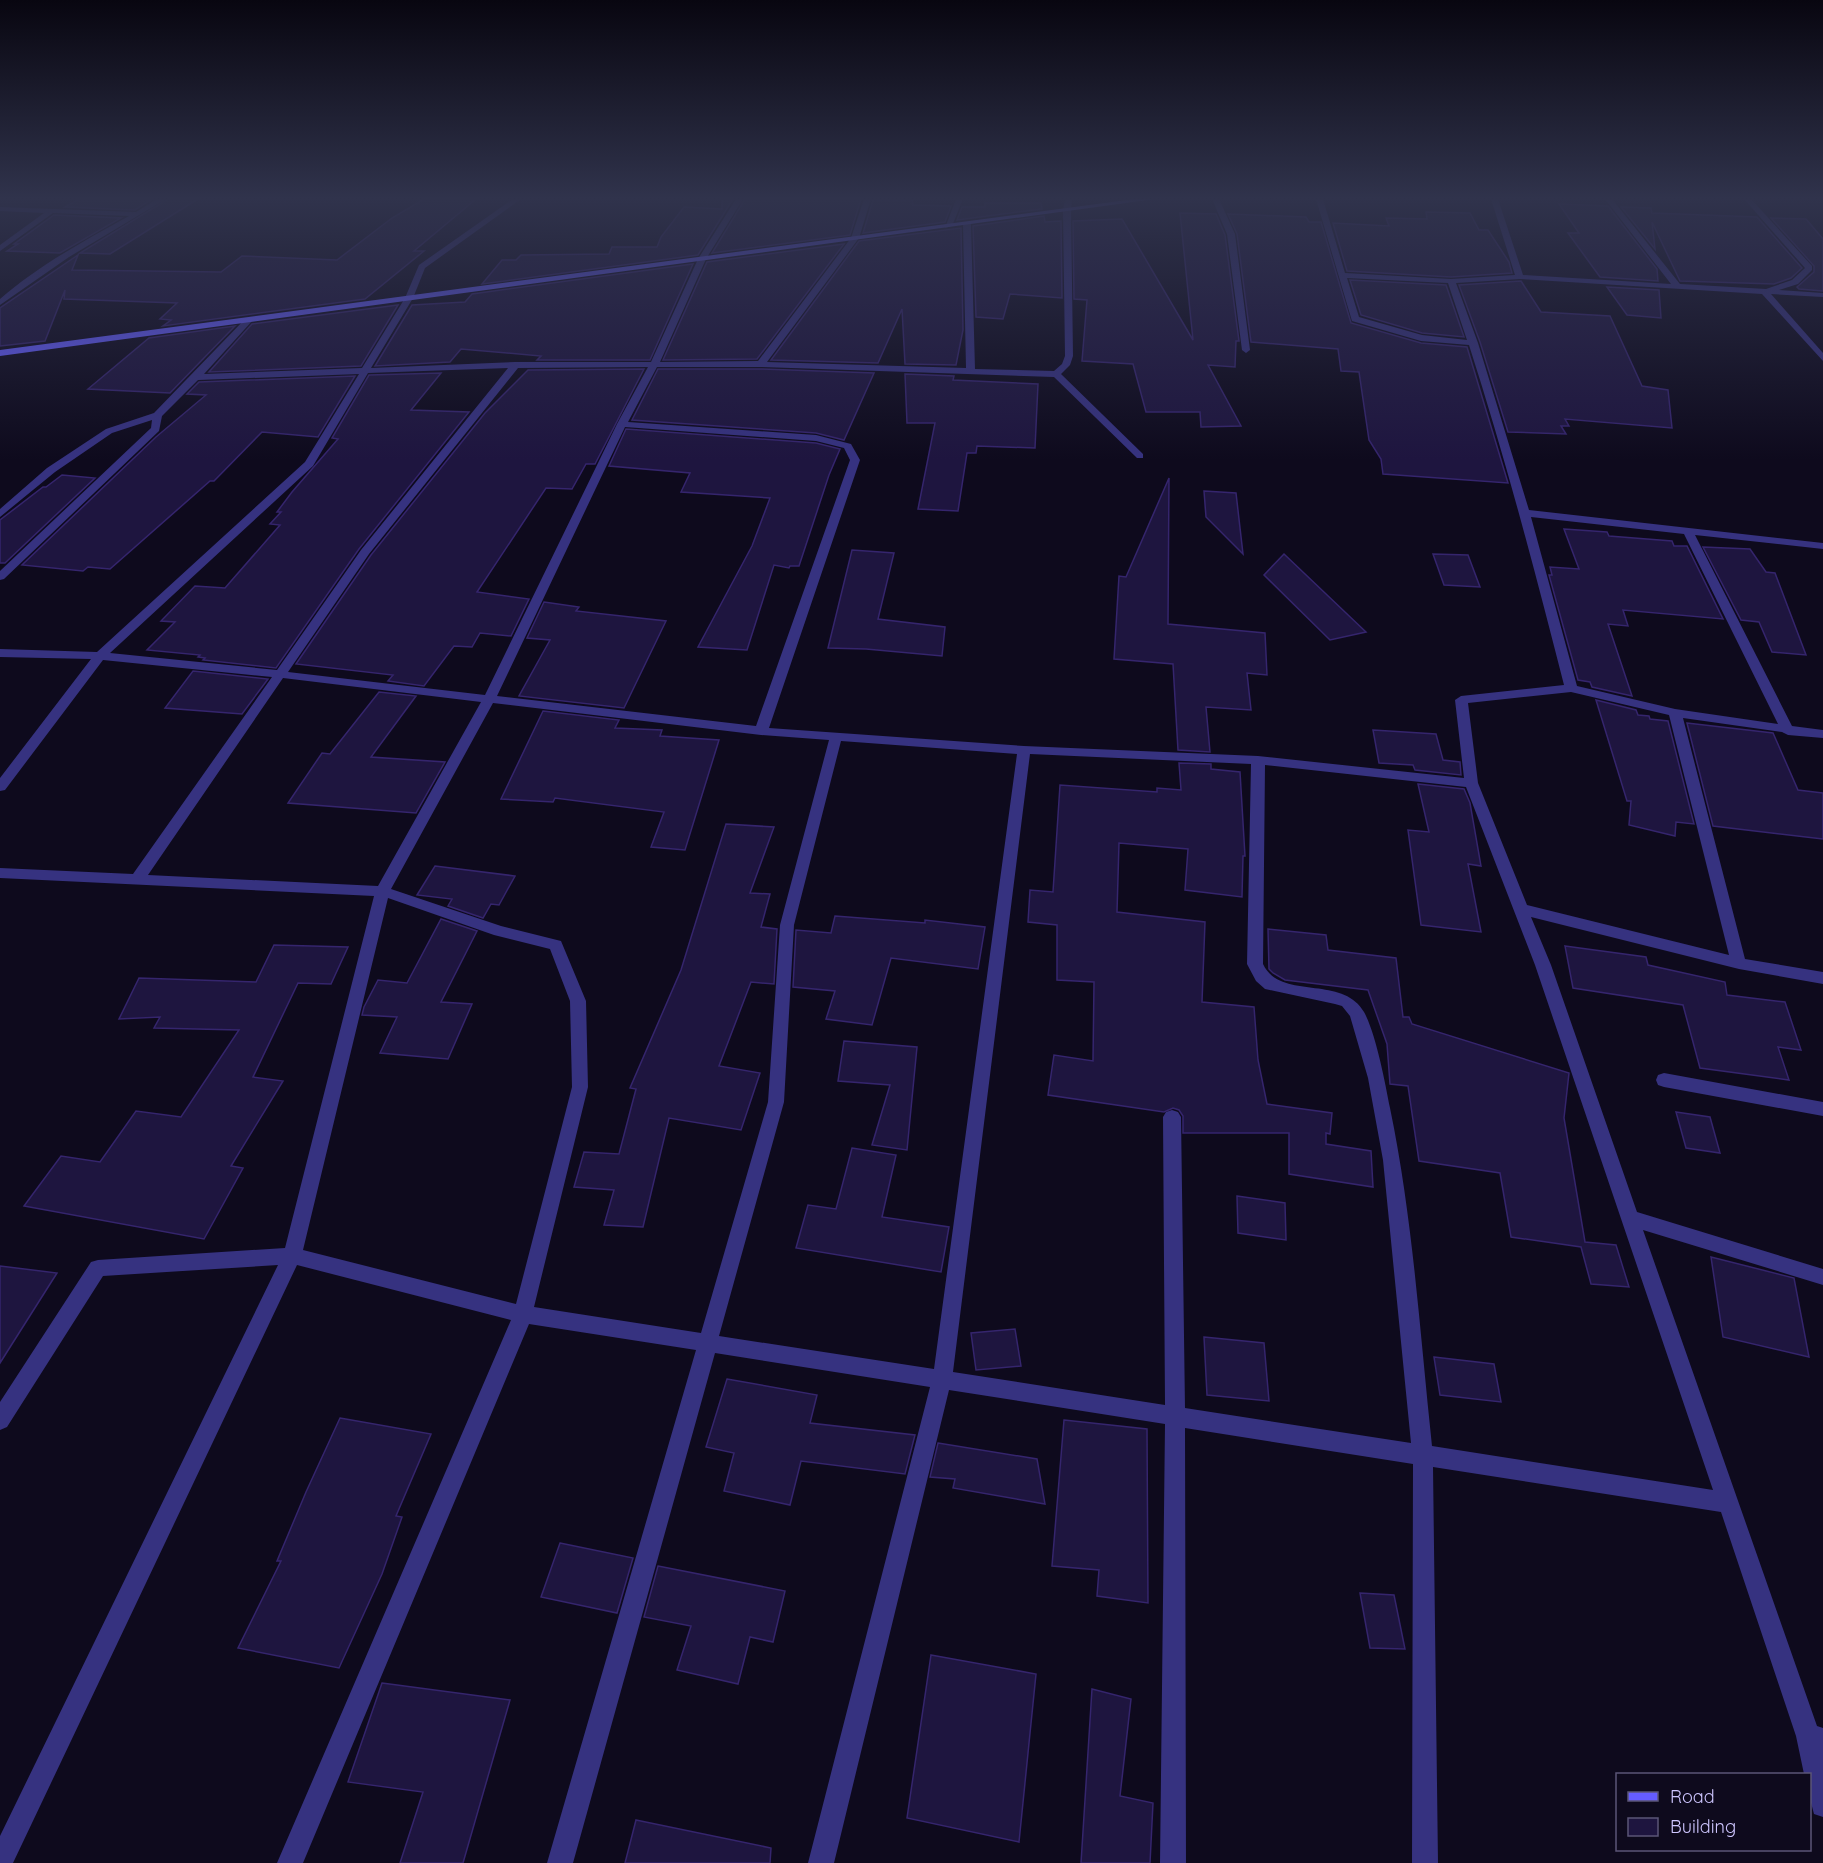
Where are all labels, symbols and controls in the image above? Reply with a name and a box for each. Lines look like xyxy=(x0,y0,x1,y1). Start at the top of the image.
legend xyxy=(1616,1773,1811,1851)
text: Road xyxy=(1670,1785,1715,1808)
text: Building xyxy=(1670,1815,1736,1838)

